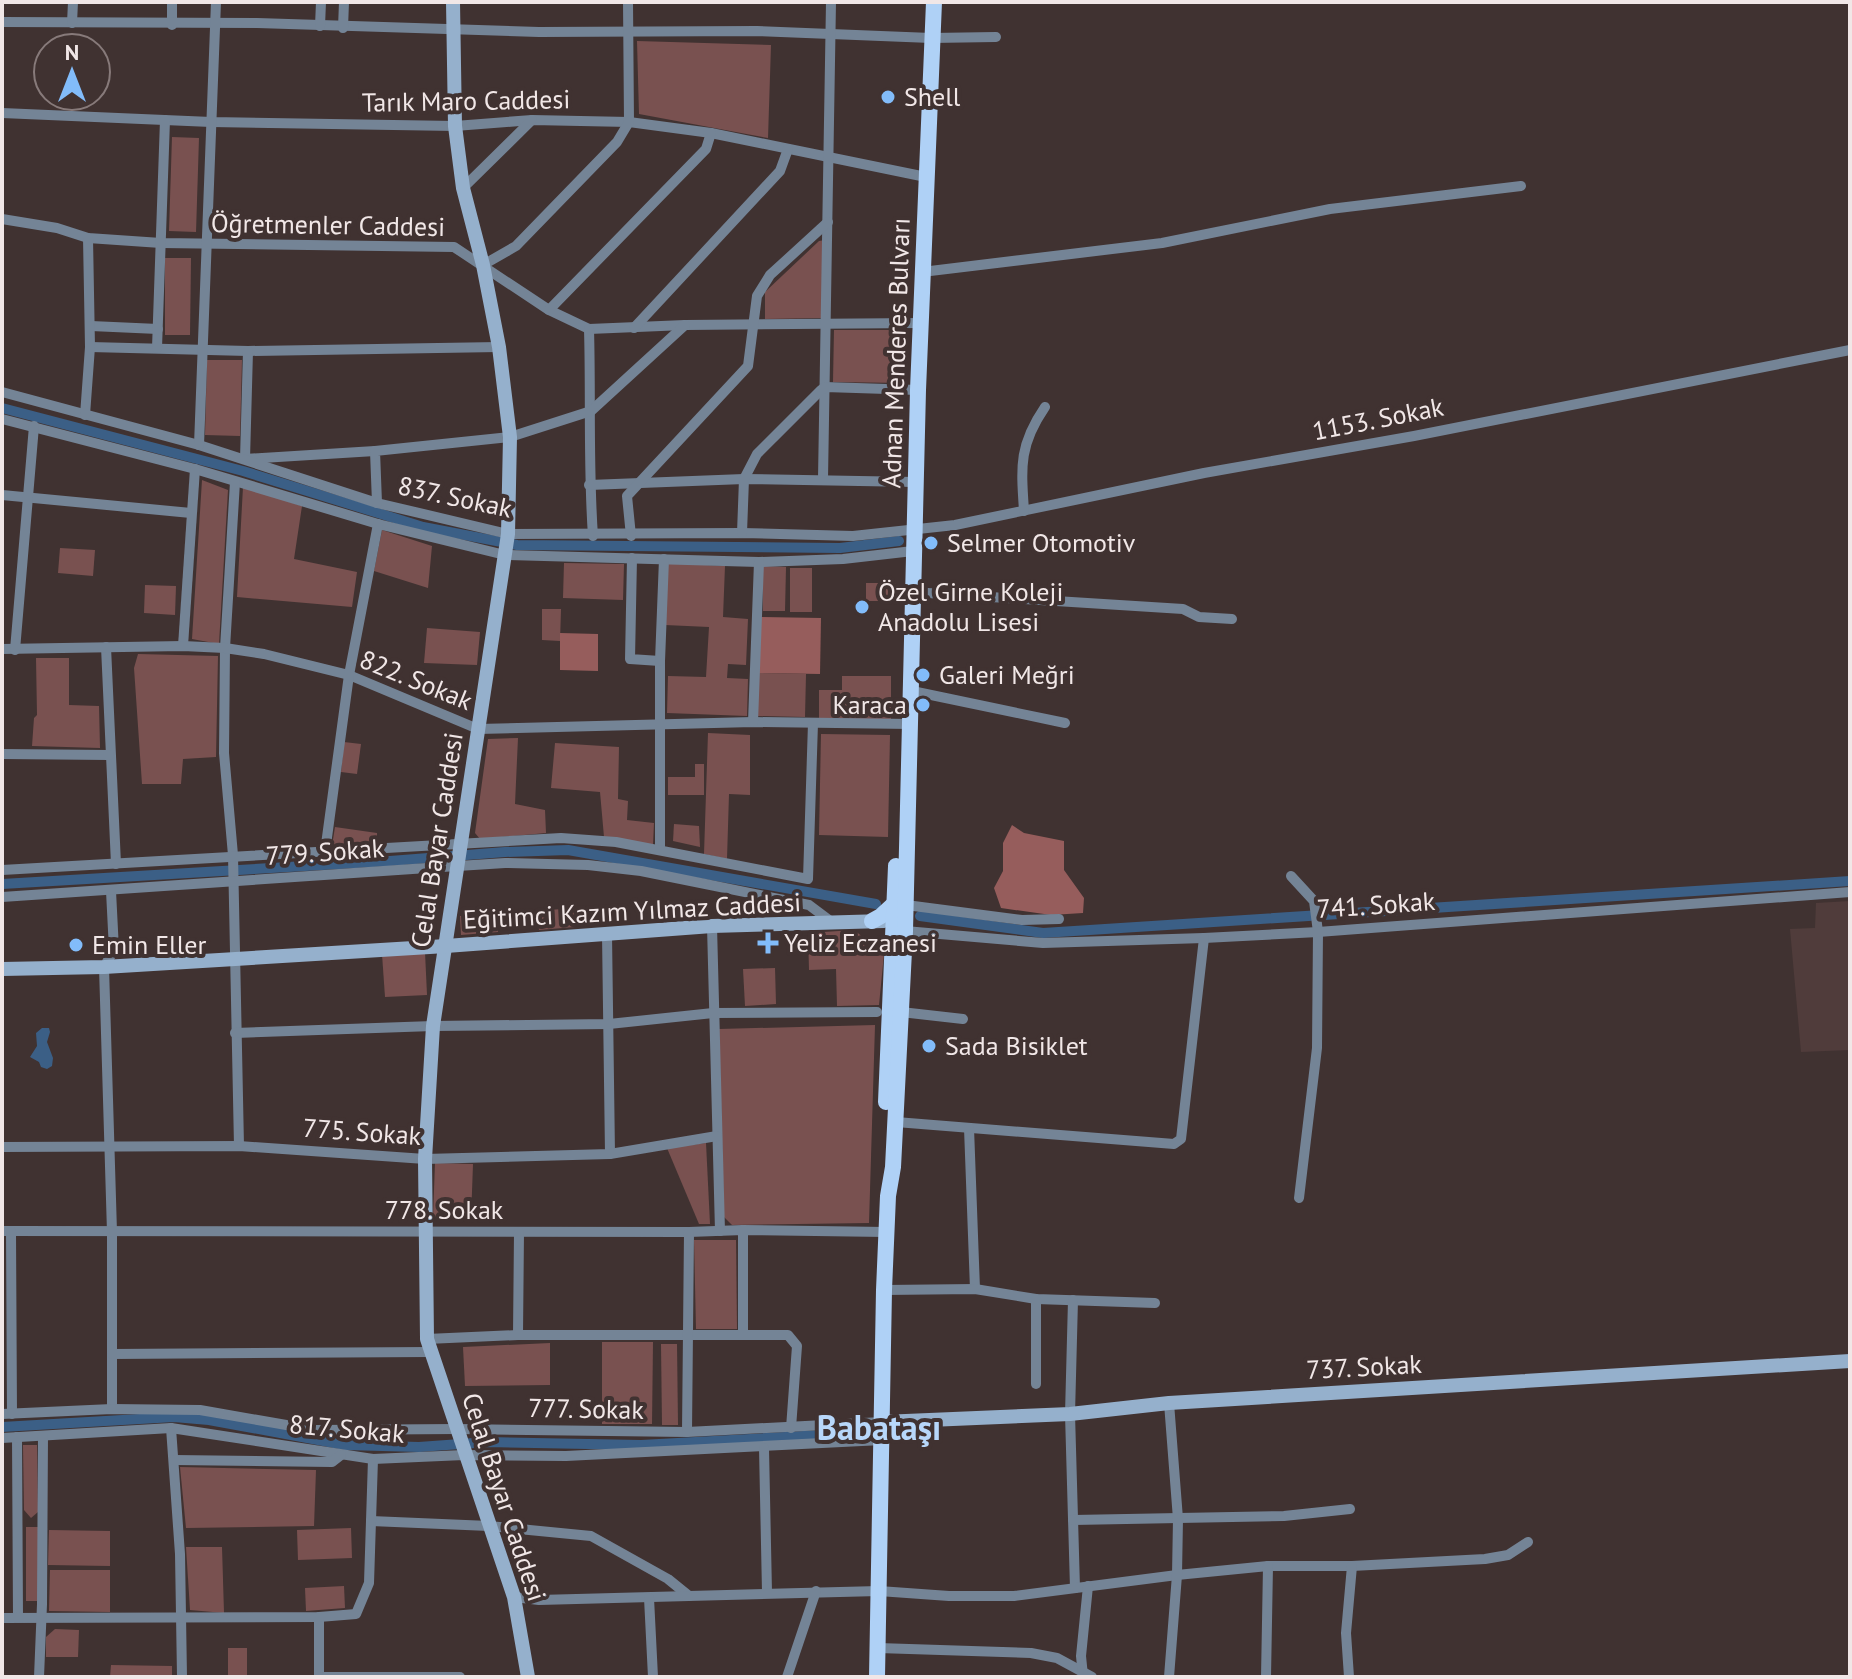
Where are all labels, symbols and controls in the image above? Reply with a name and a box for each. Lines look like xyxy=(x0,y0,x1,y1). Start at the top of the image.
north arrow xyxy=(32,32,112,112)
text: N xyxy=(65,38,79,66)
place label: Shell xyxy=(904,80,961,113)
street label: Tarık Maro Caddesi xyxy=(361,82,571,119)
marker: Shell xyxy=(879,88,897,106)
street label: Öğretmenler Caddesi xyxy=(211,206,445,243)
street label: Adnan Menderes Bulvarı xyxy=(874,217,917,489)
street label: 1153. Sokak xyxy=(1310,390,1447,447)
street label: 837. Sokak xyxy=(395,468,516,525)
place label: Selmer Otomotiv xyxy=(947,526,1136,559)
marker: Selmer Otomotiv xyxy=(922,534,940,552)
place label: Özel Girne Koleji Anadolu Lisesi xyxy=(878,575,1063,638)
marker: Özel Girne Koleji Anadolu Lisesi xyxy=(853,598,871,616)
street label: 822. Sokak xyxy=(355,642,478,717)
place label: Galeri Meğri xyxy=(939,658,1075,691)
marker: Galeri Meğri xyxy=(914,666,932,684)
place label: Karaca xyxy=(833,688,907,721)
marker: Karaca xyxy=(914,696,932,714)
street label: Celal Bayar Caddesi xyxy=(403,730,470,950)
street label: 779. Sokak xyxy=(265,831,386,872)
street label: 741. Sokak xyxy=(1316,884,1437,925)
street label: Eğitimci Kazım Yılmaz Caddesi xyxy=(462,885,802,936)
place label: Yeliz Eczanesi xyxy=(784,926,937,959)
place label: Emin Eller xyxy=(92,928,207,961)
marker: Yeliz Eczanesi xyxy=(759,934,777,952)
marker: Emin Eller xyxy=(67,936,85,954)
place label: Sada Bisiklet xyxy=(945,1029,1088,1062)
marker: Sada Bisiklet xyxy=(920,1037,938,1055)
street label: 775. Sokak xyxy=(302,1111,423,1152)
street label: 778. Sokak xyxy=(385,1193,504,1226)
street label: 737. Sokak xyxy=(1305,1347,1423,1386)
street label: Celal Bayar Caddesi xyxy=(455,1388,554,1605)
street label: 777. Sokak xyxy=(528,1391,645,1426)
district label: Babataşı xyxy=(817,1405,941,1449)
street label: 817. Sokak xyxy=(288,1407,407,1450)

